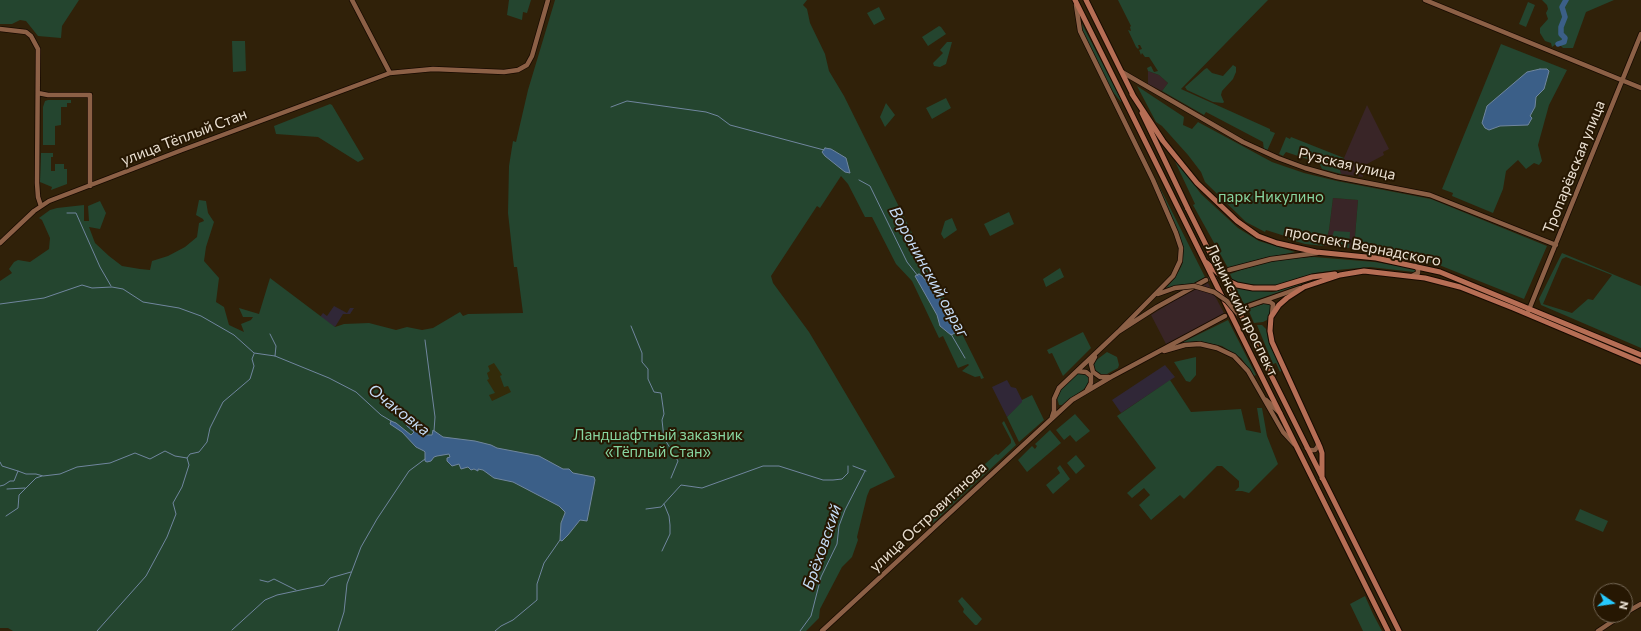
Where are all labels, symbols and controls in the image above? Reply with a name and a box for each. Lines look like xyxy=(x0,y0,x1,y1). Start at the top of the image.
street label: Тропарёвская улица xyxy=(1539,98,1609,236)
street label: улица Тёплый Стан xyxy=(119,105,249,169)
street label: Рузская улица xyxy=(1297,144,1397,184)
park label: парк Никулино xyxy=(1218,188,1324,206)
water label: Воронинский овраг xyxy=(885,203,973,341)
street label: проспект Вернадского xyxy=(1283,222,1443,270)
street label: Ленинский проспект xyxy=(1202,241,1282,379)
water label: Очаковка xyxy=(364,380,434,440)
park label: Ландшафтный заказник «Тёплый Стан» xyxy=(573,426,743,461)
street label: улица Островитянова xyxy=(866,458,990,576)
water label: Брёховский xyxy=(798,502,846,592)
north arrow xyxy=(1593,583,1633,623)
text: N xyxy=(1617,600,1631,611)

